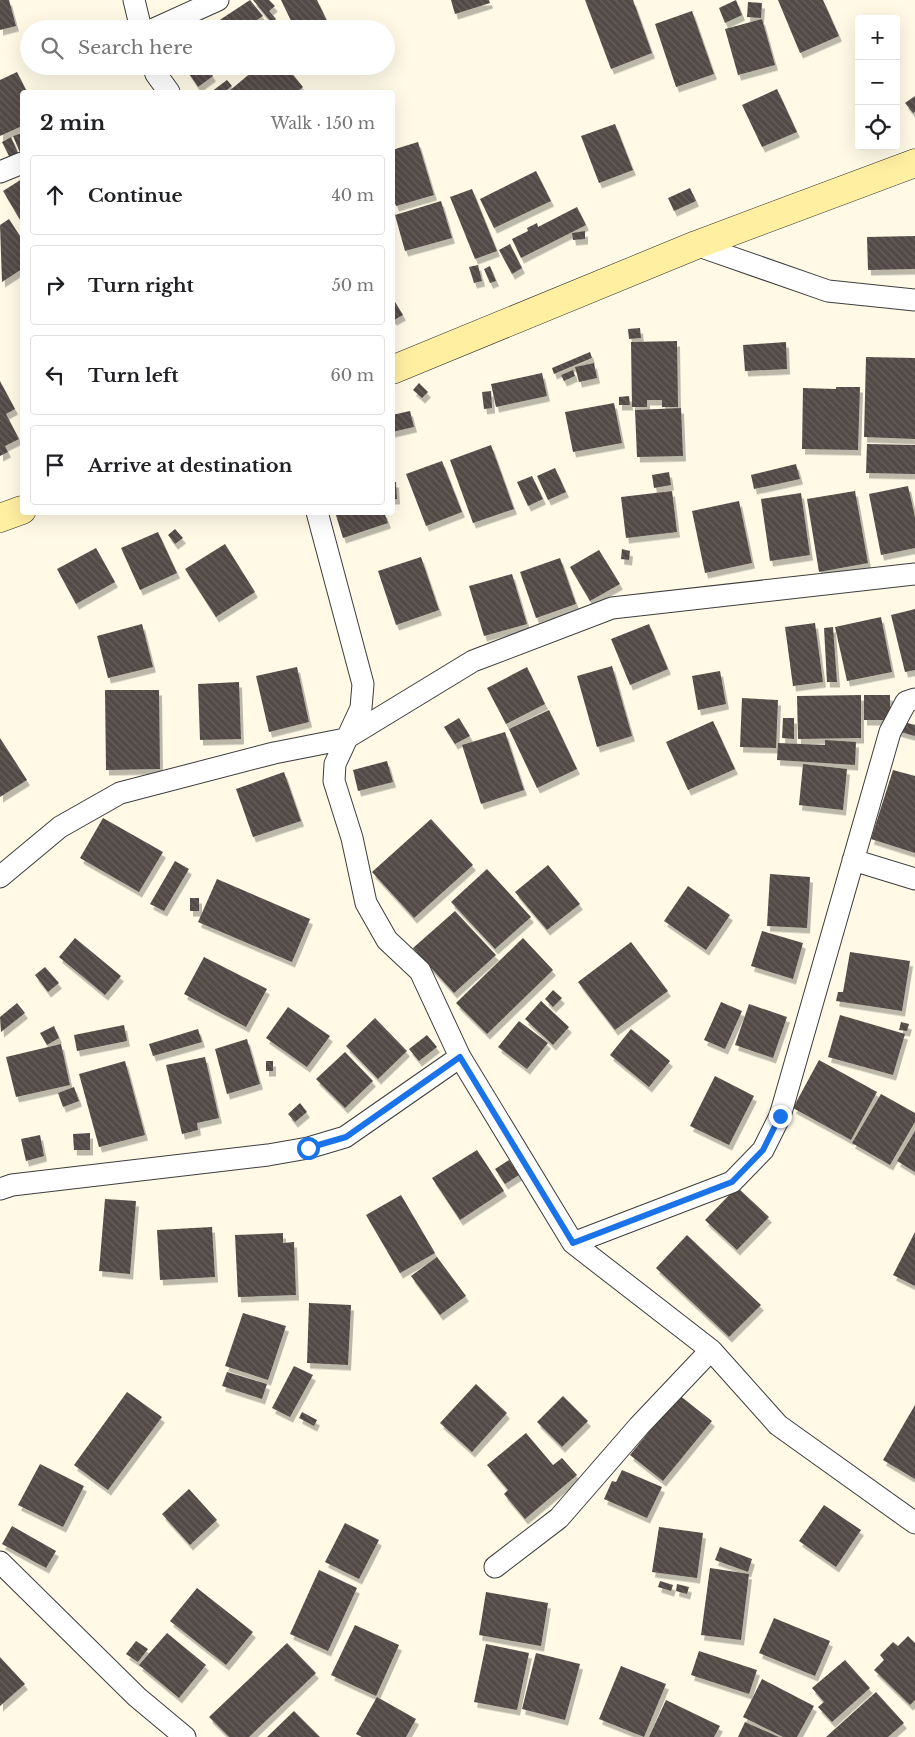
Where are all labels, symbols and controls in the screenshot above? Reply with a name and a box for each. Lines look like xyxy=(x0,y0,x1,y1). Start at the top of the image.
map controls xyxy=(855,15,900,150)
button: + xyxy=(855,15,900,60)
search box xyxy=(20,20,395,75)
icon: search xyxy=(38,34,66,62)
text: Search here xyxy=(78,36,193,59)
button: − xyxy=(855,60,900,105)
button: locate xyxy=(855,105,900,150)
text: 2 min xyxy=(40,110,105,136)
text: Walk · 150 m xyxy=(271,113,375,133)
icon: ahead xyxy=(41,181,69,209)
text: Continue xyxy=(88,184,183,207)
text: 40 m xyxy=(331,185,374,205)
icon: right xyxy=(41,271,69,299)
text: Turn right xyxy=(88,274,194,297)
text: 50 m xyxy=(332,275,374,295)
icon: left xyxy=(41,361,69,389)
text: Turn left xyxy=(88,364,179,387)
text: 60 m xyxy=(331,365,374,385)
icon: arrive xyxy=(41,451,69,479)
text: Arrive at destination xyxy=(88,454,292,477)
route end xyxy=(769,1105,792,1128)
route start xyxy=(297,1137,320,1160)

